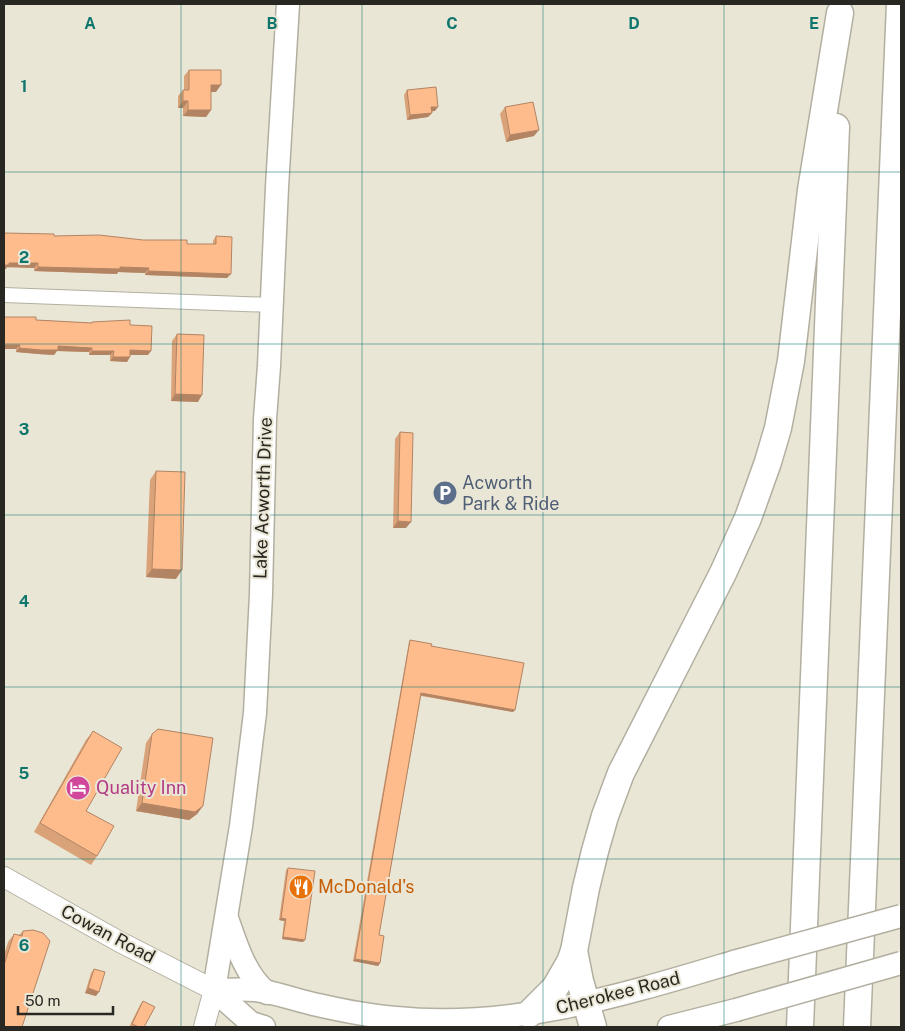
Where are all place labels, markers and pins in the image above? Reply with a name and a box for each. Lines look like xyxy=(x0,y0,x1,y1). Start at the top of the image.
place label: Acworth Park & Ride xyxy=(462,472,559,514)
parking icon: Acworth Park & Ride xyxy=(432,480,458,506)
hotel icon: Quality Inn xyxy=(65,775,91,801)
place label: Quality Inn xyxy=(96,777,187,798)
restaurant icon: McDonald's xyxy=(288,874,314,900)
place label: McDonald's xyxy=(318,876,414,897)

